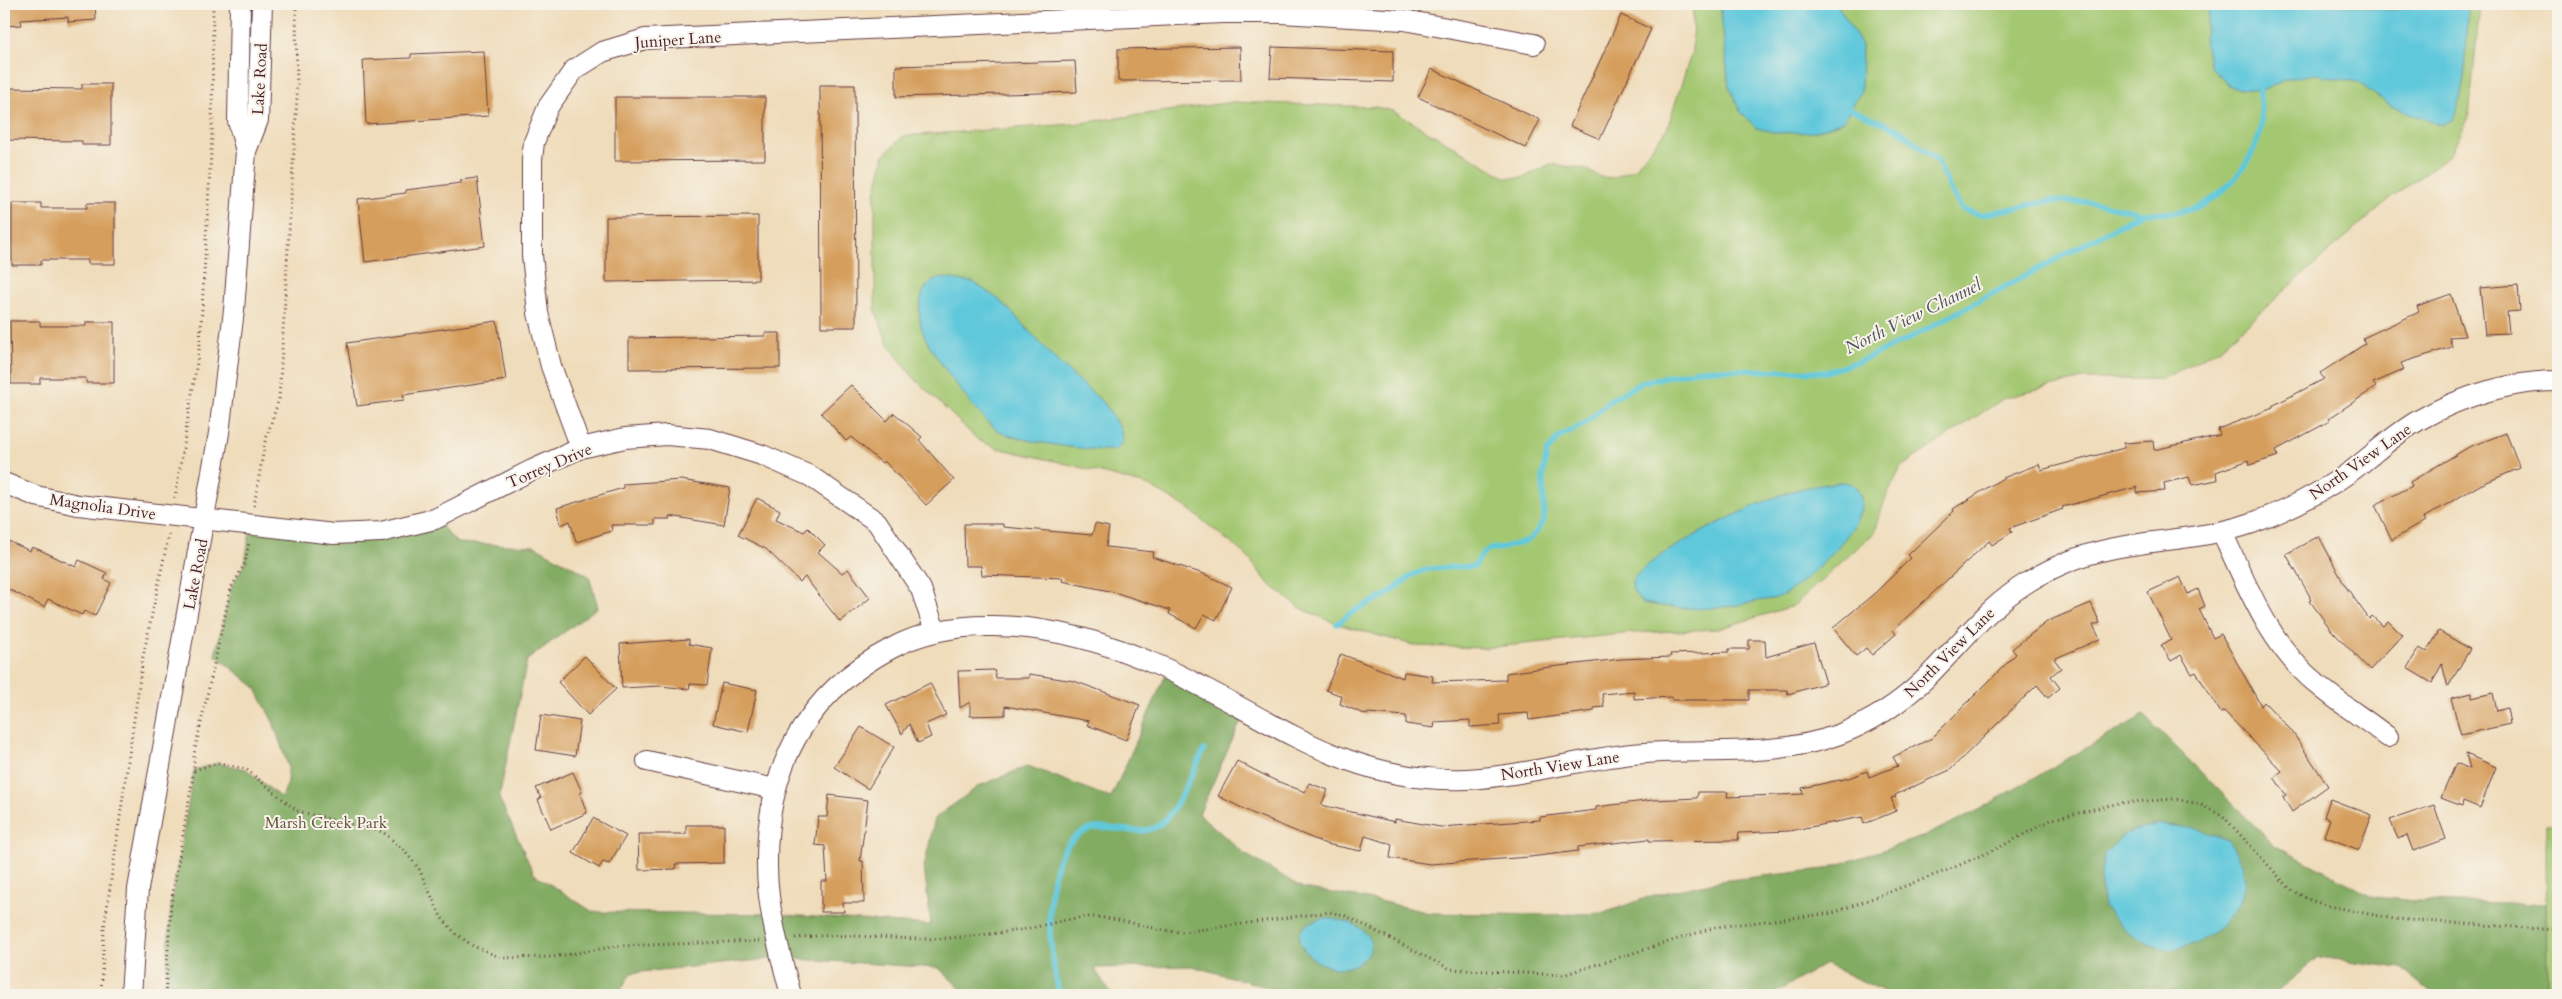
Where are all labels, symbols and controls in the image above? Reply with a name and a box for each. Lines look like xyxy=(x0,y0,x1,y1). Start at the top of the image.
street label: Juniper Lane xyxy=(632,26,722,54)
street label: Lake Road xyxy=(247,42,273,116)
water label: North View Channel xyxy=(1841,272,1987,360)
street label: North View Lane xyxy=(2305,418,2416,505)
street label: Torrey Drive xyxy=(503,438,595,494)
street label: Magnolia Drive xyxy=(48,489,157,525)
street label: Lake Road xyxy=(178,536,214,612)
street label: North View Lane xyxy=(1900,603,2000,703)
street label: North View Lane xyxy=(1499,746,1621,786)
park label: Marsh Creek Park xyxy=(265,812,388,834)

